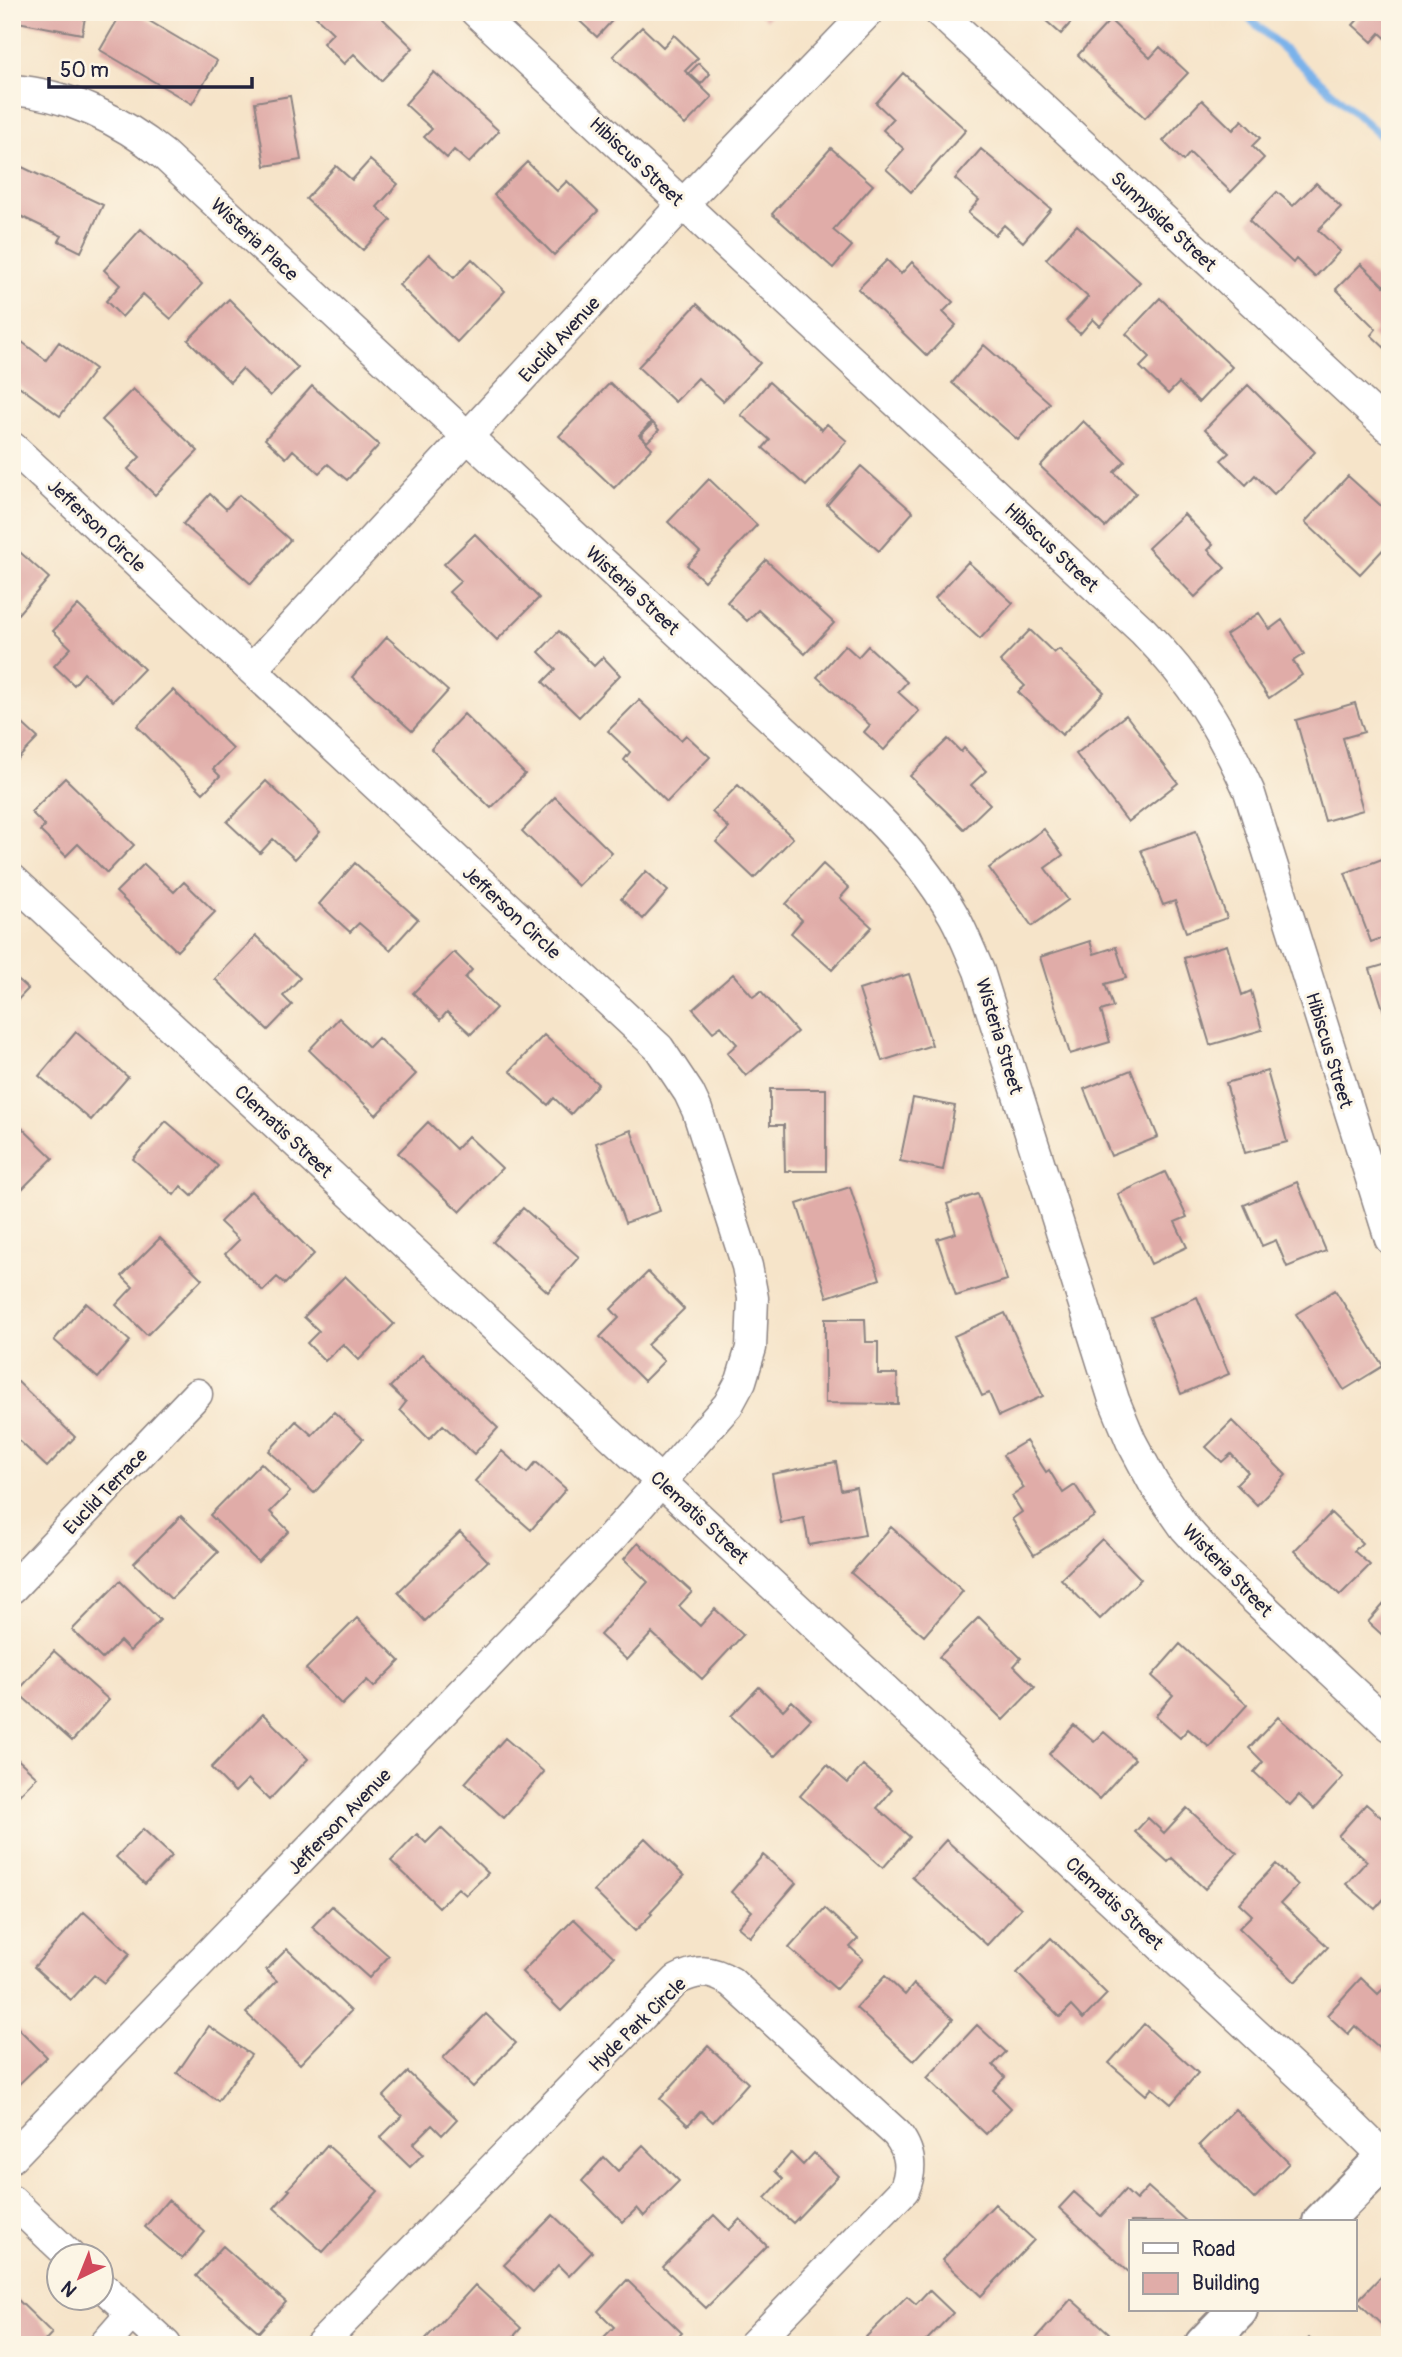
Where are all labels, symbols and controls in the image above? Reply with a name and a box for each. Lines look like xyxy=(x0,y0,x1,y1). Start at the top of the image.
scale bar xyxy=(49,46,252,90)
text: 50 m xyxy=(60,57,109,84)
street label: Hibiscus Street xyxy=(584,112,689,212)
street label: Sunnyside Street xyxy=(1105,166,1222,277)
street label: Wisteria Place xyxy=(205,193,304,287)
street label: Euclid Avenue xyxy=(514,291,606,388)
street label: Jefferson Circle xyxy=(42,474,151,578)
street label: Hibiscus Street xyxy=(999,498,1104,598)
street label: Wisteria Street xyxy=(580,541,685,641)
street label: Jefferson Circle xyxy=(457,861,566,965)
street label: Wisteria Street xyxy=(970,976,1028,1097)
street label: Hibiscus Street xyxy=(1300,989,1358,1111)
street label: Clematis Street xyxy=(229,1080,338,1184)
street label: Euclid Terrace xyxy=(59,1443,153,1540)
street label: Clematis Street xyxy=(645,1466,754,1570)
street label: Wisteria Street xyxy=(1177,1519,1278,1622)
street label: Jefferson Avenue xyxy=(283,1763,397,1880)
street label: Clematis Street xyxy=(1060,1852,1169,1956)
street label: Hyde Park Circle xyxy=(584,1972,692,2077)
legend xyxy=(1129,2220,1356,2312)
text: Road xyxy=(1192,2236,1236,2263)
north arrow xyxy=(46,2242,116,2312)
text: Building xyxy=(1192,2270,1259,2297)
text: N xyxy=(56,2275,82,2302)

